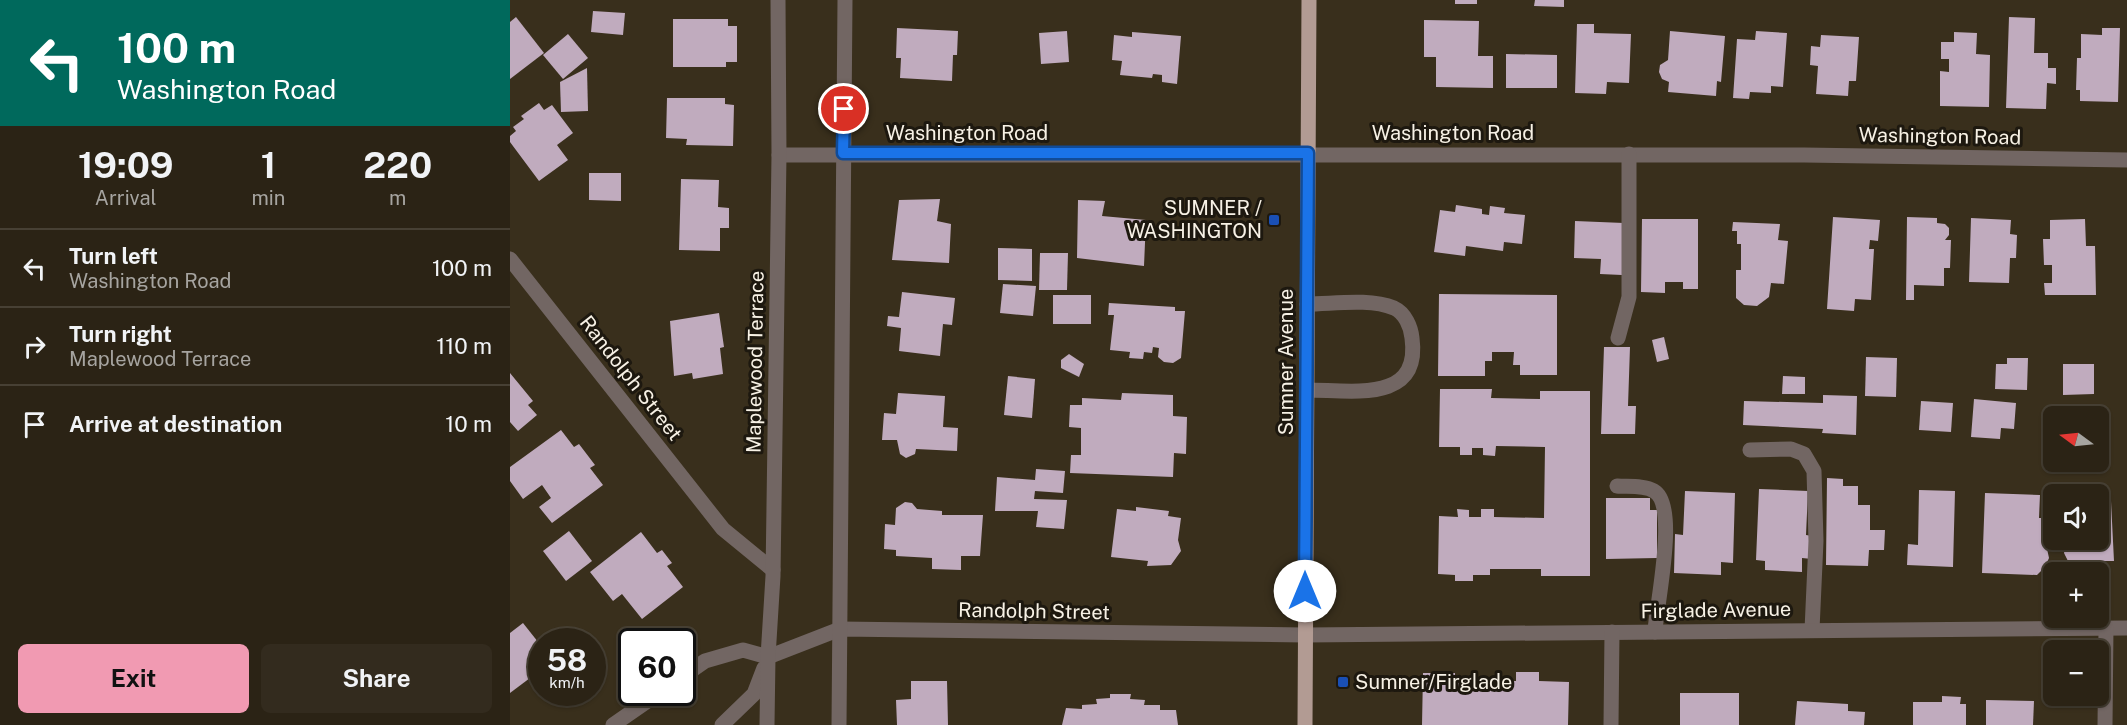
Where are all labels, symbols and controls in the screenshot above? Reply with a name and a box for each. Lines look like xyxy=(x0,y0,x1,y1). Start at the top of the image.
text: 100 m xyxy=(117,23,236,72)
icon: left xyxy=(18,24,96,102)
text: Washington Road xyxy=(117,73,336,105)
pin xyxy=(818,83,869,134)
icon: arrive xyxy=(827,92,860,125)
street label: Washington Road xyxy=(886,121,1048,145)
street label: Washington Road xyxy=(1372,121,1534,145)
street label: Washington Road xyxy=(1859,123,2021,149)
text: 19:09 xyxy=(78,144,174,186)
text: 1 xyxy=(261,144,276,186)
text: 220 xyxy=(363,144,432,186)
text: Arrival xyxy=(95,186,157,210)
text: min xyxy=(251,186,285,210)
text: m xyxy=(389,186,406,210)
place label: SUMNER / WASHINGTON xyxy=(1127,196,1262,243)
marker: SUMNER / WASHINGTON xyxy=(1267,213,1281,227)
text: Turn left xyxy=(69,243,158,269)
icon: left xyxy=(18,252,51,285)
text: 100 m xyxy=(432,255,492,281)
text: Washington Road xyxy=(69,269,232,293)
street label: Maplewood Terrace xyxy=(741,271,769,453)
street label: Sumner Avenue xyxy=(1274,289,1298,435)
street label: Randolph Street xyxy=(575,311,687,445)
text: Turn right xyxy=(69,321,172,347)
icon: right xyxy=(18,330,51,363)
text: 110 m xyxy=(436,333,492,359)
text: Maplewood Terrace xyxy=(69,347,251,371)
north arrow xyxy=(2043,406,2109,472)
map controls xyxy=(2043,406,2109,706)
icon: arrive xyxy=(18,408,51,441)
text: Arrive at destination xyxy=(69,411,282,437)
text: 10 m xyxy=(445,411,492,437)
button: sound xyxy=(2043,484,2109,550)
position arrow xyxy=(1273,559,1337,623)
button: + xyxy=(2043,562,2109,628)
street label: Firglade Avenue xyxy=(1640,597,1792,623)
street label: Randolph Street xyxy=(958,598,1110,624)
speed limit sign: 60 xyxy=(618,628,696,706)
button: − xyxy=(2043,640,2109,706)
text: 58 xyxy=(547,642,587,678)
button: Exit xyxy=(18,644,249,713)
button: Share xyxy=(261,644,492,713)
place label: Sumner/Firglade xyxy=(1355,670,1512,694)
text: km/h xyxy=(549,674,585,691)
marker: Sumner/Firglade xyxy=(1336,675,1350,689)

